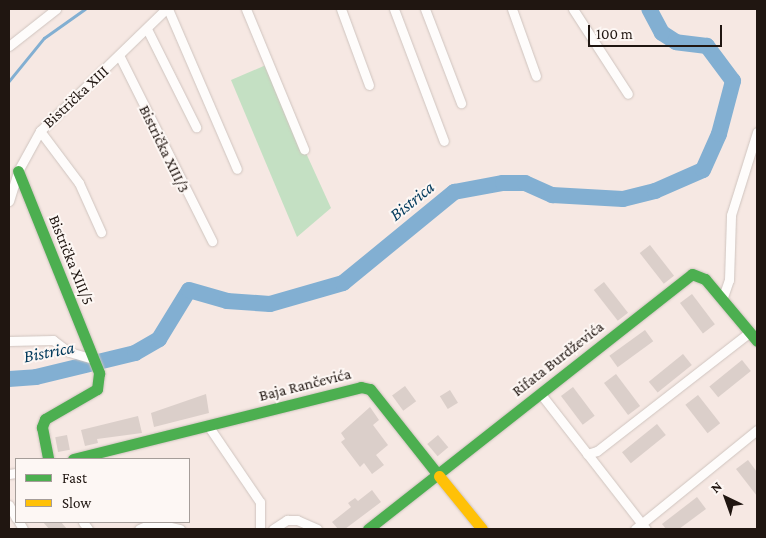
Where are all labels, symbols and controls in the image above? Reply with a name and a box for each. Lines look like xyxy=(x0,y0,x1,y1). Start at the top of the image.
scale bar xyxy=(591,15,725,47)
text: 100 m xyxy=(596,26,633,42)
street label: Bistrička XIII xyxy=(39,62,113,132)
street label: Bistrička XIII/3 xyxy=(135,102,193,196)
water label: Bistrica xyxy=(385,176,439,226)
street label: Bistrička XIII/5 xyxy=(44,212,98,308)
street label: Rifata Burdževića xyxy=(508,317,608,401)
water label: Bistrica xyxy=(22,336,76,368)
street label: Baja Rančevića xyxy=(257,364,353,406)
legend xyxy=(15,458,190,523)
text: Fast xyxy=(62,470,87,486)
north arrow xyxy=(701,473,751,523)
text: N xyxy=(707,478,725,496)
text: Slow xyxy=(62,495,91,511)

